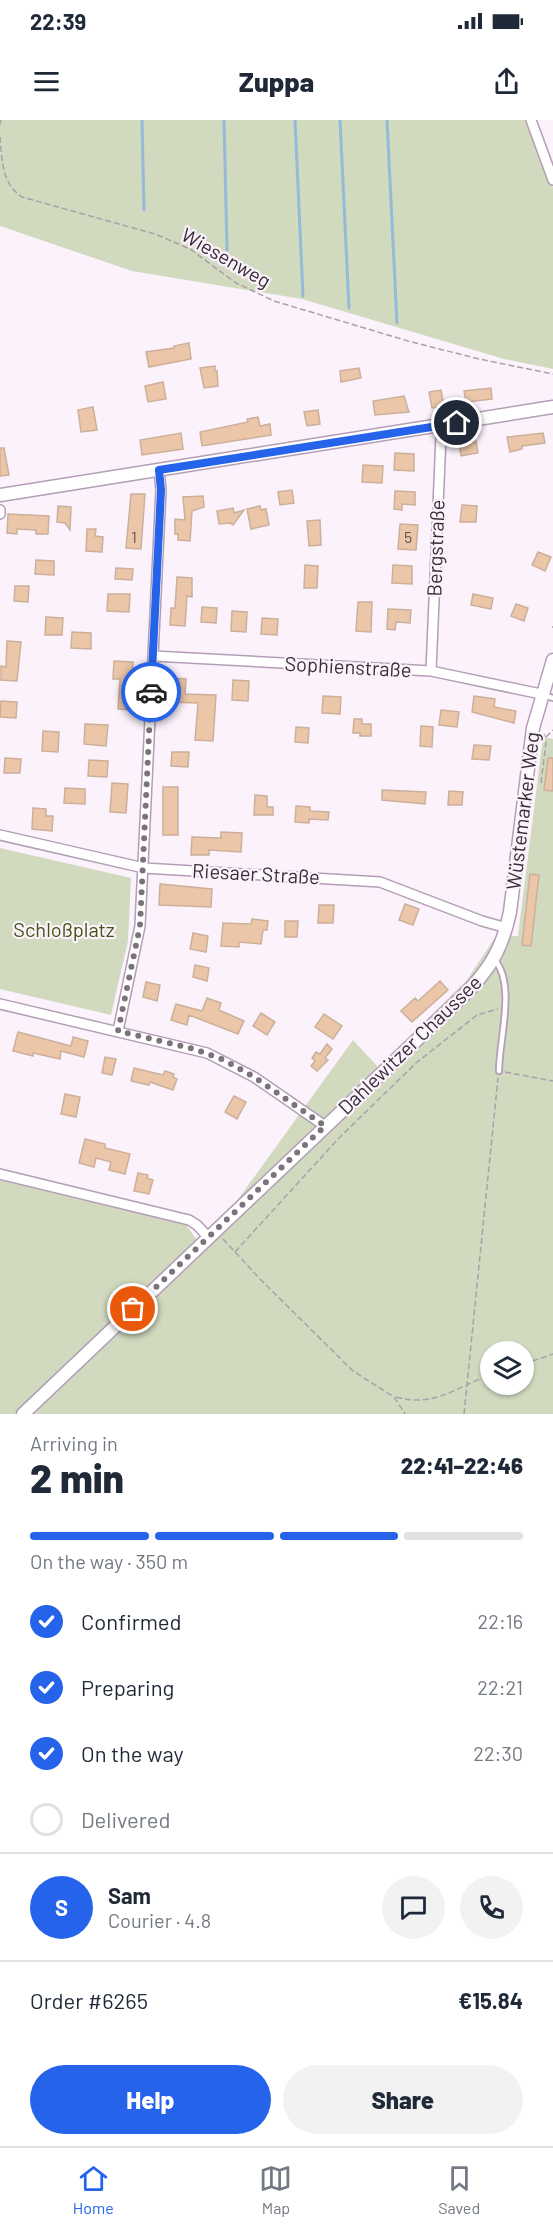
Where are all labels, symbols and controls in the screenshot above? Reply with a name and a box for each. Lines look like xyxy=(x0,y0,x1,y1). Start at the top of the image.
text: 22:39 xyxy=(30,8,86,34)
icon: menu xyxy=(30,65,63,98)
text: Zuppa xyxy=(239,65,314,97)
icon: share xyxy=(490,65,523,98)
street label: Wiesenweg xyxy=(177,222,276,292)
pin xyxy=(431,397,482,448)
icon: home xyxy=(440,406,473,439)
street label: Bergstraße xyxy=(421,499,449,597)
house number: 1 xyxy=(131,527,137,546)
house number: 5 xyxy=(404,527,412,546)
street label: Sophienstraße xyxy=(284,651,412,681)
courier xyxy=(121,662,181,722)
icon: car xyxy=(135,676,168,709)
street label: Wüstemarker Weg xyxy=(500,731,544,891)
street label: Riesaer Straße xyxy=(192,858,321,888)
park label: Schloßplatz xyxy=(13,917,115,941)
street label: Dahlewitzer Chaussee xyxy=(333,970,486,1119)
pin xyxy=(107,1283,158,1334)
icon: bag xyxy=(116,1292,149,1325)
map controls xyxy=(480,1341,534,1395)
button: layers xyxy=(480,1341,534,1395)
text: Arriving in xyxy=(30,1431,118,1455)
text: 22:41–22:46 xyxy=(401,1452,523,1478)
text: 2 min xyxy=(30,1454,124,1501)
text: On the way · 350 m xyxy=(30,1549,188,1573)
icon: check xyxy=(30,1605,63,1638)
text: Confirmed xyxy=(81,1608,181,1634)
text: 22:16 xyxy=(477,1609,523,1633)
icon: check xyxy=(30,1671,63,1704)
text: Preparing xyxy=(81,1674,174,1700)
text: 22:21 xyxy=(477,1675,523,1699)
icon: check xyxy=(30,1737,63,1770)
text: On the way xyxy=(81,1740,184,1766)
text: 22:30 xyxy=(473,1741,523,1765)
text: Delivered xyxy=(81,1806,170,1832)
button: chat xyxy=(382,1876,445,1939)
button: phone xyxy=(460,1876,523,1939)
text: Sam xyxy=(108,1882,151,1908)
text: S xyxy=(55,1894,68,1920)
text: Courier · 4.8 xyxy=(108,1908,211,1932)
text: Order #6265 xyxy=(30,1987,148,2013)
text: €15.84 xyxy=(458,1987,523,2013)
button: Help xyxy=(30,2065,271,2134)
button: Share xyxy=(283,2065,523,2134)
tab: Home xyxy=(73,2162,114,2217)
tab: Map xyxy=(259,2162,292,2217)
tab: Saved xyxy=(438,2162,480,2217)

